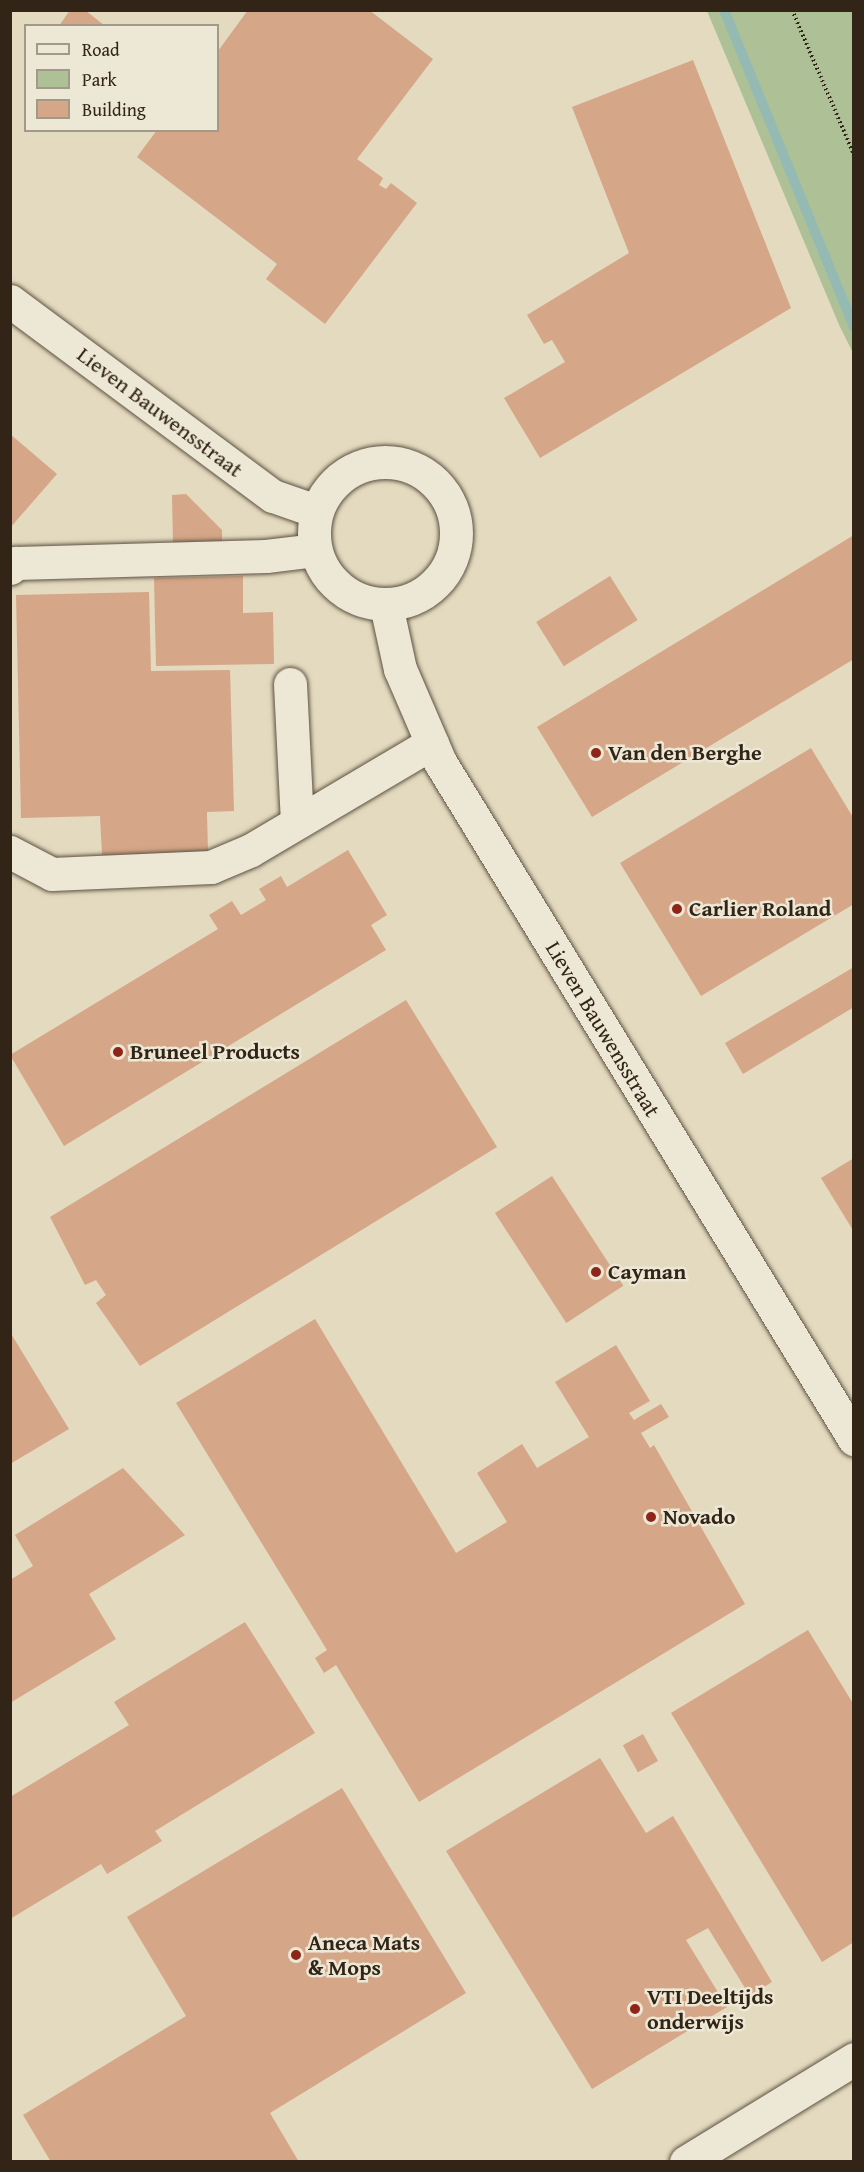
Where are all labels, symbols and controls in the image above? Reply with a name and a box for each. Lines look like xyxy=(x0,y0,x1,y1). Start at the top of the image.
legend xyxy=(24,24,219,132)
text: Road xyxy=(82,36,120,63)
text: Park xyxy=(82,66,117,93)
text: Building xyxy=(82,96,146,123)
street label: Lieven Bauwensstraat xyxy=(72,341,248,483)
place label: Van den Berghe xyxy=(608,740,762,766)
marker: Van den Berghe xyxy=(589,746,603,760)
place label: Carlier Roland xyxy=(689,896,831,922)
marker: Carlier Roland xyxy=(670,902,684,916)
street label: Lieven Bauwensstraat xyxy=(540,936,666,1122)
place label: Bruneel Products xyxy=(130,1039,300,1065)
marker: Bruneel Products xyxy=(111,1045,125,1059)
place label: Cayman xyxy=(608,1259,686,1285)
marker: Cayman xyxy=(589,1265,603,1279)
place label: Novado xyxy=(663,1504,735,1530)
marker: Novado xyxy=(644,1510,658,1524)
place label: Aneca Mats & Mops xyxy=(308,1929,420,1981)
marker: Aneca Mats & Mops xyxy=(289,1948,303,1962)
place label: VTI Deeltijds onderwijs xyxy=(647,1983,774,2035)
marker: VTI Deeltijds onderwijs xyxy=(628,2002,642,2016)

